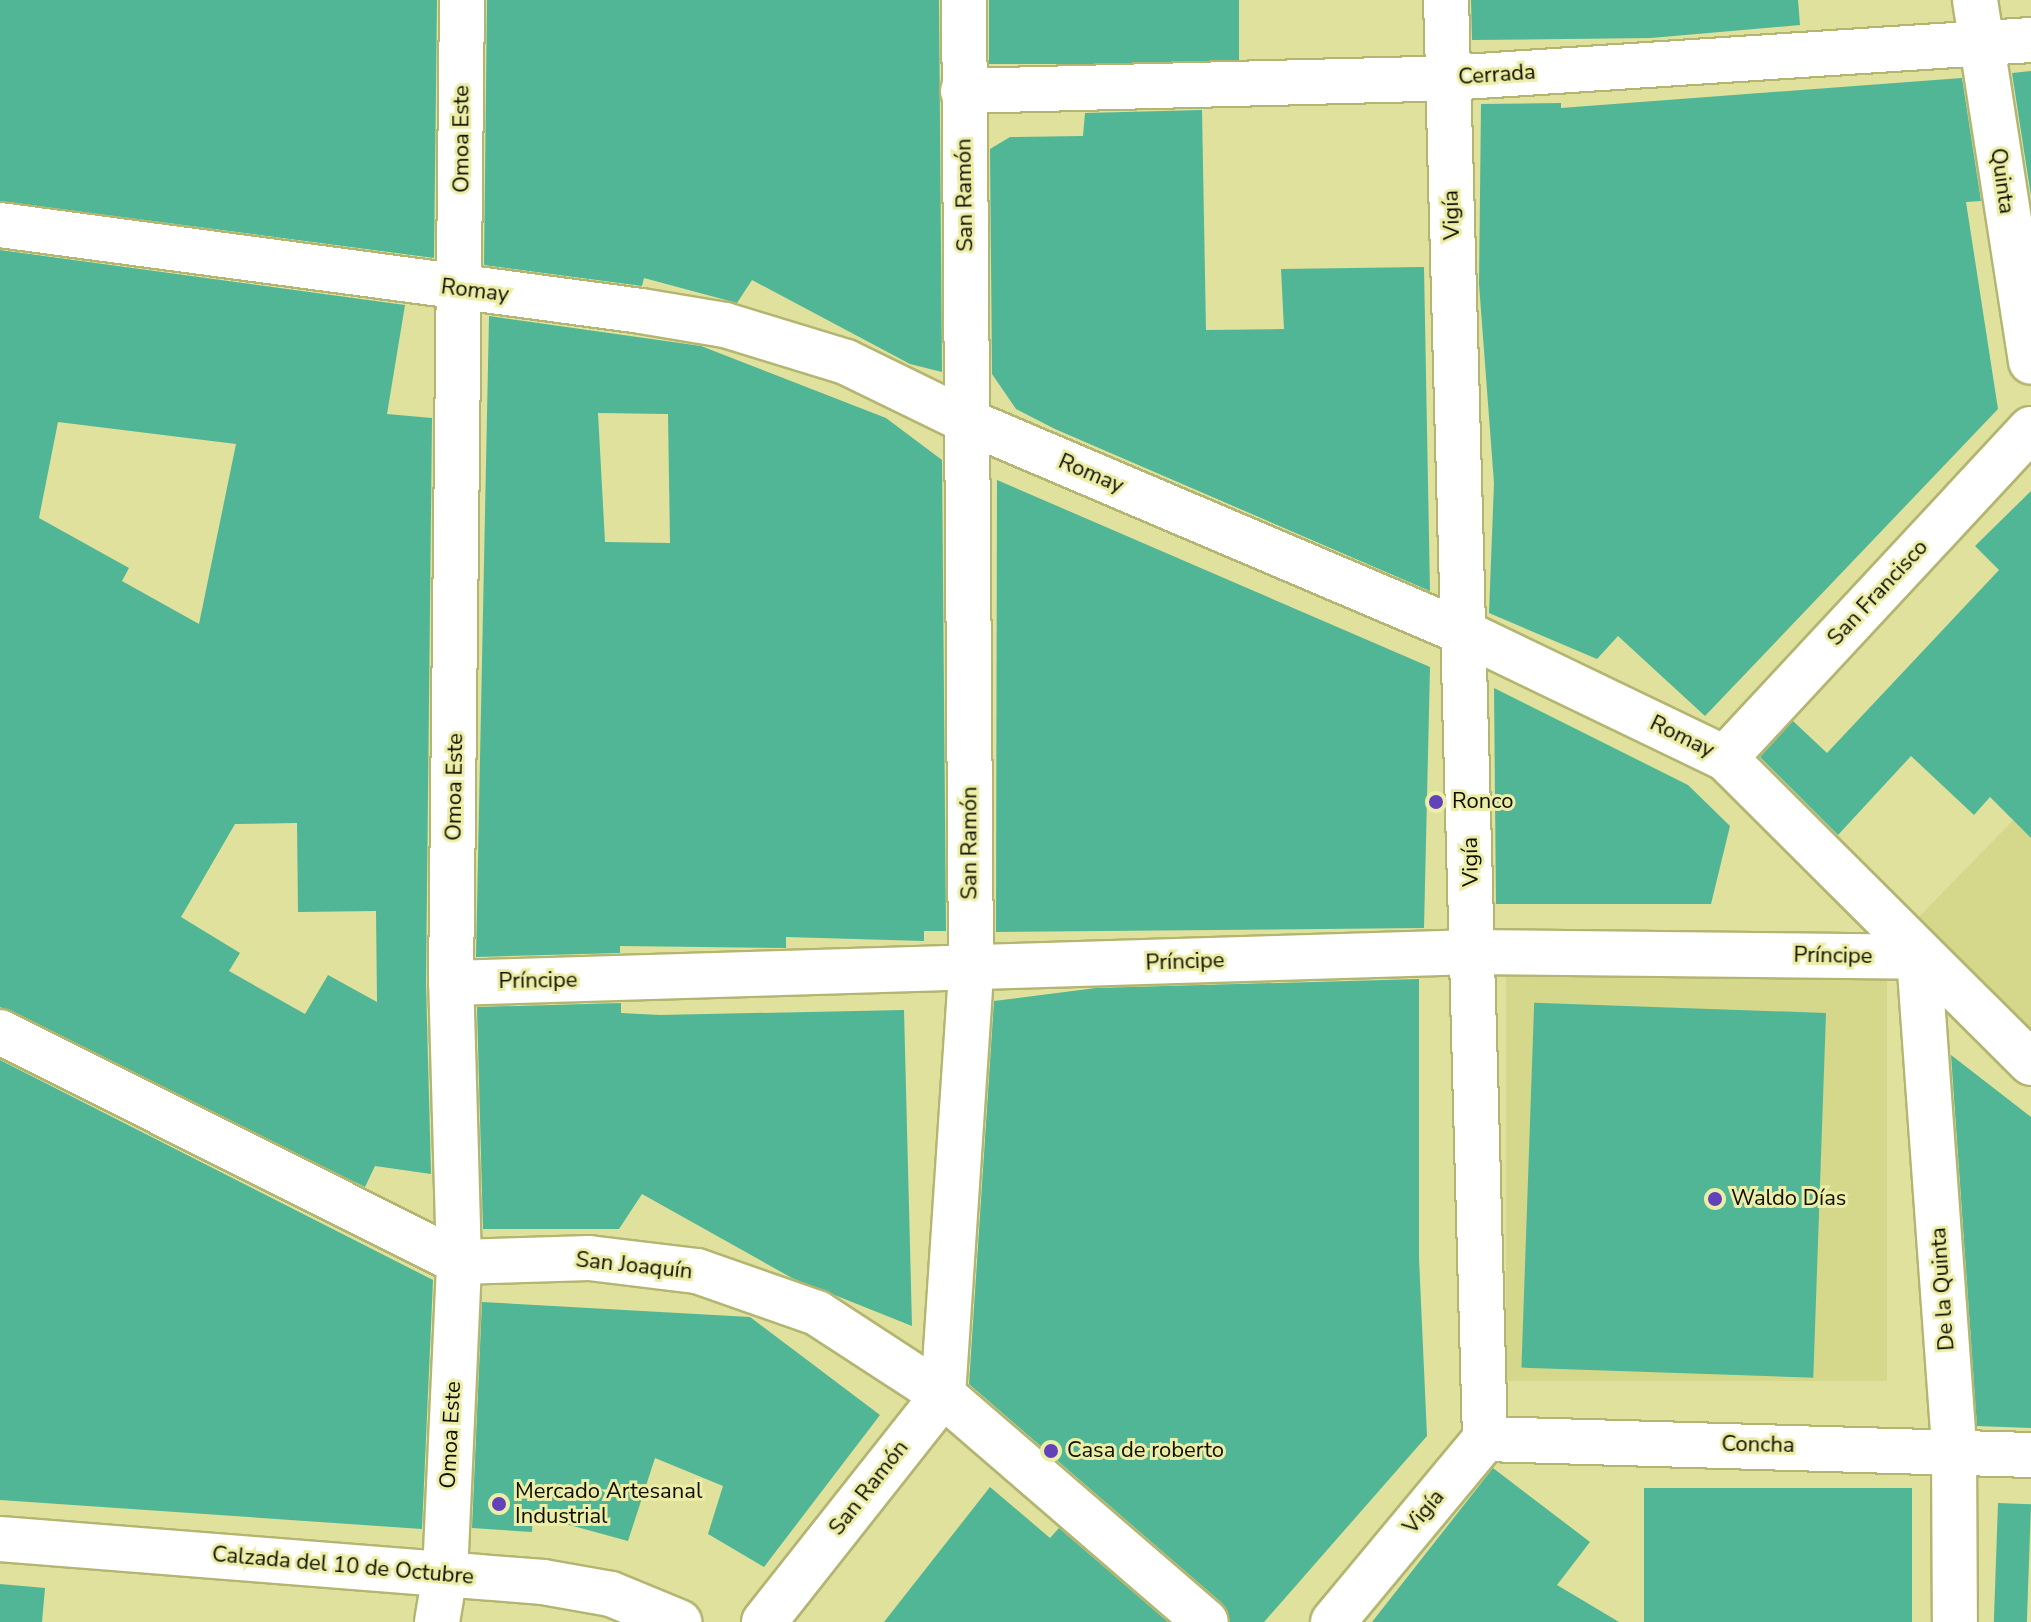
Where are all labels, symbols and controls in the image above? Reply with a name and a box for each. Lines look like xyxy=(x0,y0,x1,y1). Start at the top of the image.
street label: Cerrada xyxy=(1457,59,1537,91)
street label: Omoa Este xyxy=(449,85,475,193)
street label: San Ramón xyxy=(951,138,979,252)
street label: Quinta xyxy=(1984,146,2020,216)
street label: Vigía xyxy=(1438,190,1466,240)
street label: Romay xyxy=(439,274,511,308)
street label: Romay xyxy=(1054,448,1128,500)
street label: San Francisco xyxy=(1822,535,1934,651)
street label: Romay xyxy=(1645,710,1719,764)
street label: Omoa Este xyxy=(441,733,469,841)
street label: San Ramón xyxy=(957,786,983,900)
place label: Ronco xyxy=(1452,789,1513,815)
marker: Ronco xyxy=(1427,793,1445,811)
street label: Vigía xyxy=(1457,837,1485,887)
street label: Príncipe xyxy=(1793,942,1873,970)
street label: Príncipe xyxy=(1145,947,1225,977)
street label: Príncipe xyxy=(498,967,578,995)
place label: Waldo Días xyxy=(1731,1186,1846,1212)
marker: Waldo Días xyxy=(1706,1190,1724,1208)
street label: De la Quinta xyxy=(1926,1226,1960,1352)
street label: San Joaquín xyxy=(574,1247,694,1285)
street label: Omoa Este xyxy=(435,1381,467,1489)
street label: Concha xyxy=(1721,1431,1795,1459)
street label: San Ramón xyxy=(824,1435,914,1541)
place label: Casa de roberto xyxy=(1067,1438,1224,1464)
marker: Casa de roberto xyxy=(1042,1442,1060,1460)
place label: Mercado Artesanal Industrial xyxy=(515,1478,702,1530)
street label: Vigía xyxy=(1398,1484,1450,1540)
marker: Mercado Artesanal Industrial xyxy=(490,1495,508,1513)
street label: Calzada del 10 de Octubre xyxy=(211,1541,475,1591)

